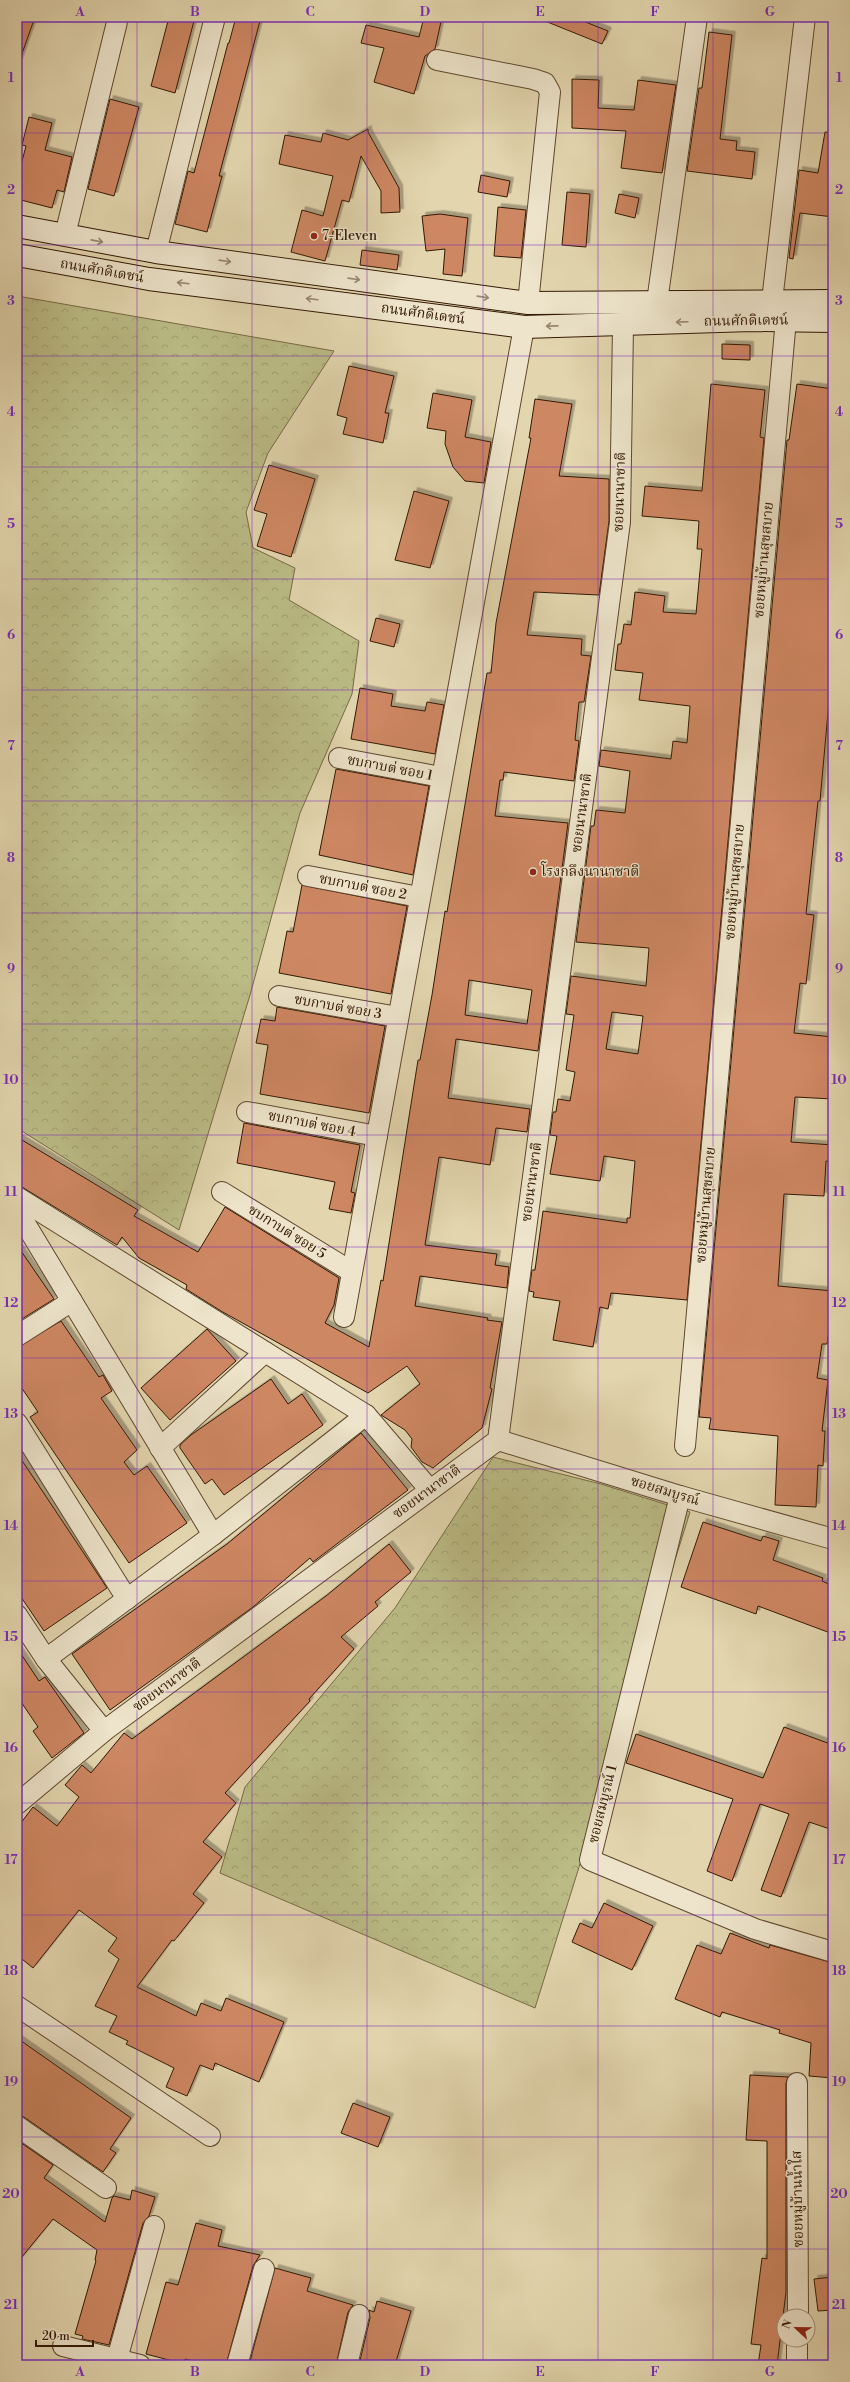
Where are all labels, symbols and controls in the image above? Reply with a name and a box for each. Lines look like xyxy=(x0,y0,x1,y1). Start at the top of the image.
text: A xyxy=(74,4,85,20)
text: B xyxy=(190,4,200,20)
text: C xyxy=(305,4,315,20)
text: D xyxy=(420,4,430,20)
text: E xyxy=(535,4,545,20)
text: F xyxy=(650,4,660,20)
text: G xyxy=(765,4,776,20)
text: 1 xyxy=(8,70,15,86)
text: 1 xyxy=(836,70,843,86)
text: 2 xyxy=(7,182,15,198)
text: 2 xyxy=(835,182,843,198)
place label: 7-Eleven xyxy=(322,227,378,245)
marker: 7-Eleven xyxy=(309,231,319,241)
one-way arrow xyxy=(90,237,103,245)
street label: ถนนศักดิเดชน์ xyxy=(59,254,145,287)
one-way arrow xyxy=(218,257,231,265)
one-way arrow xyxy=(347,275,360,283)
one-way arrow xyxy=(177,280,190,287)
text: 3 xyxy=(7,293,15,309)
one-way arrow xyxy=(476,293,489,300)
text: 3 xyxy=(835,293,843,309)
one-way arrow xyxy=(306,295,319,303)
street label: ถนนศักดิเดชน์ xyxy=(380,298,466,329)
street label: ถนนศักดิเดชน์ xyxy=(703,310,789,331)
one-way arrow xyxy=(676,319,689,326)
one-way arrow xyxy=(546,322,559,330)
text: 4 xyxy=(7,404,16,420)
text: 4 xyxy=(835,404,844,420)
street label: ซอยนานาชาติ xyxy=(610,452,630,532)
street label: ซอยหมู่บ้านสุขสบาย xyxy=(750,501,778,619)
text: 5 xyxy=(7,516,15,532)
text: 5 xyxy=(835,516,843,532)
text: 6 xyxy=(7,627,15,643)
text: 6 xyxy=(835,627,843,643)
text: 7 xyxy=(7,738,15,754)
text: 7 xyxy=(835,738,843,754)
street label: ชบกาบต่ ซอย 1 xyxy=(346,751,434,785)
street label: ซอยนานาชาติ xyxy=(568,772,596,854)
street label: ซอยหมู่บ้านสุขสบาย xyxy=(721,823,749,941)
text: 8 xyxy=(7,850,15,866)
text: 8 xyxy=(835,850,843,866)
place label: โรงกลึงนานาชาติ xyxy=(540,861,639,881)
marker: โรงกลึงนานาชาติ xyxy=(528,867,538,877)
street label: ชบกาบต่ ซอย 2 xyxy=(318,870,408,904)
text: 9 xyxy=(7,961,15,977)
text: 9 xyxy=(835,961,843,977)
street label: ชบกาบต่ ซอย 3 xyxy=(293,990,383,1024)
text: 10 xyxy=(3,1072,19,1088)
text: 10 xyxy=(831,1072,847,1088)
street label: ชบกาบต่ ซอย 4 xyxy=(267,1107,357,1141)
street label: ซอยนานาชาติ xyxy=(518,1141,546,1223)
street label: ซอยหมู่บ้านสุขสบาย xyxy=(692,1146,720,1264)
text: 11 xyxy=(5,1184,18,1200)
text: 11 xyxy=(833,1184,846,1200)
street label: ชบกาบต่ ซอย 5 xyxy=(245,1201,330,1263)
text: 12 xyxy=(4,1295,18,1311)
text: 12 xyxy=(832,1295,846,1311)
text: 13 xyxy=(4,1406,18,1422)
text: 13 xyxy=(832,1406,846,1422)
street label: ซอยนานาชาติ xyxy=(389,1461,465,1523)
street label: ซอยสมบูรณ์ xyxy=(628,1471,702,1510)
text: 14 xyxy=(4,1518,18,1534)
text: 14 xyxy=(832,1518,846,1534)
text: 15 xyxy=(4,1629,18,1645)
text: 15 xyxy=(832,1629,846,1645)
street label: ซอยนานาชาติ xyxy=(129,1654,205,1716)
text: 16 xyxy=(4,1740,18,1756)
text: 16 xyxy=(832,1740,846,1756)
street label: ซอยสมบูรณ์ 1 xyxy=(584,1763,621,1845)
text: 17 xyxy=(4,1852,18,1868)
text: 17 xyxy=(832,1852,846,1868)
text: 18 xyxy=(4,1963,18,1979)
text: 18 xyxy=(832,1963,846,1979)
text: 19 xyxy=(4,2074,18,2090)
text: 19 xyxy=(832,2074,846,2090)
street label: ซอยหมู่บ้านน้ำใส xyxy=(786,2150,808,2248)
text: 20 xyxy=(2,2186,20,2202)
text: 20 xyxy=(830,2186,848,2202)
text: 21 xyxy=(4,2297,19,2313)
text: 21 xyxy=(832,2297,847,2313)
north arrow xyxy=(776,2308,816,2348)
text: N xyxy=(780,2318,796,2331)
scale bar xyxy=(36,2322,93,2348)
text: 20 m xyxy=(42,2329,70,2344)
text: A xyxy=(74,2364,85,2380)
text: B xyxy=(190,2364,200,2380)
text: C xyxy=(305,2364,315,2380)
text: D xyxy=(420,2364,430,2380)
text: E xyxy=(535,2364,545,2380)
text: F xyxy=(650,2364,660,2380)
text: G xyxy=(765,2364,776,2380)

